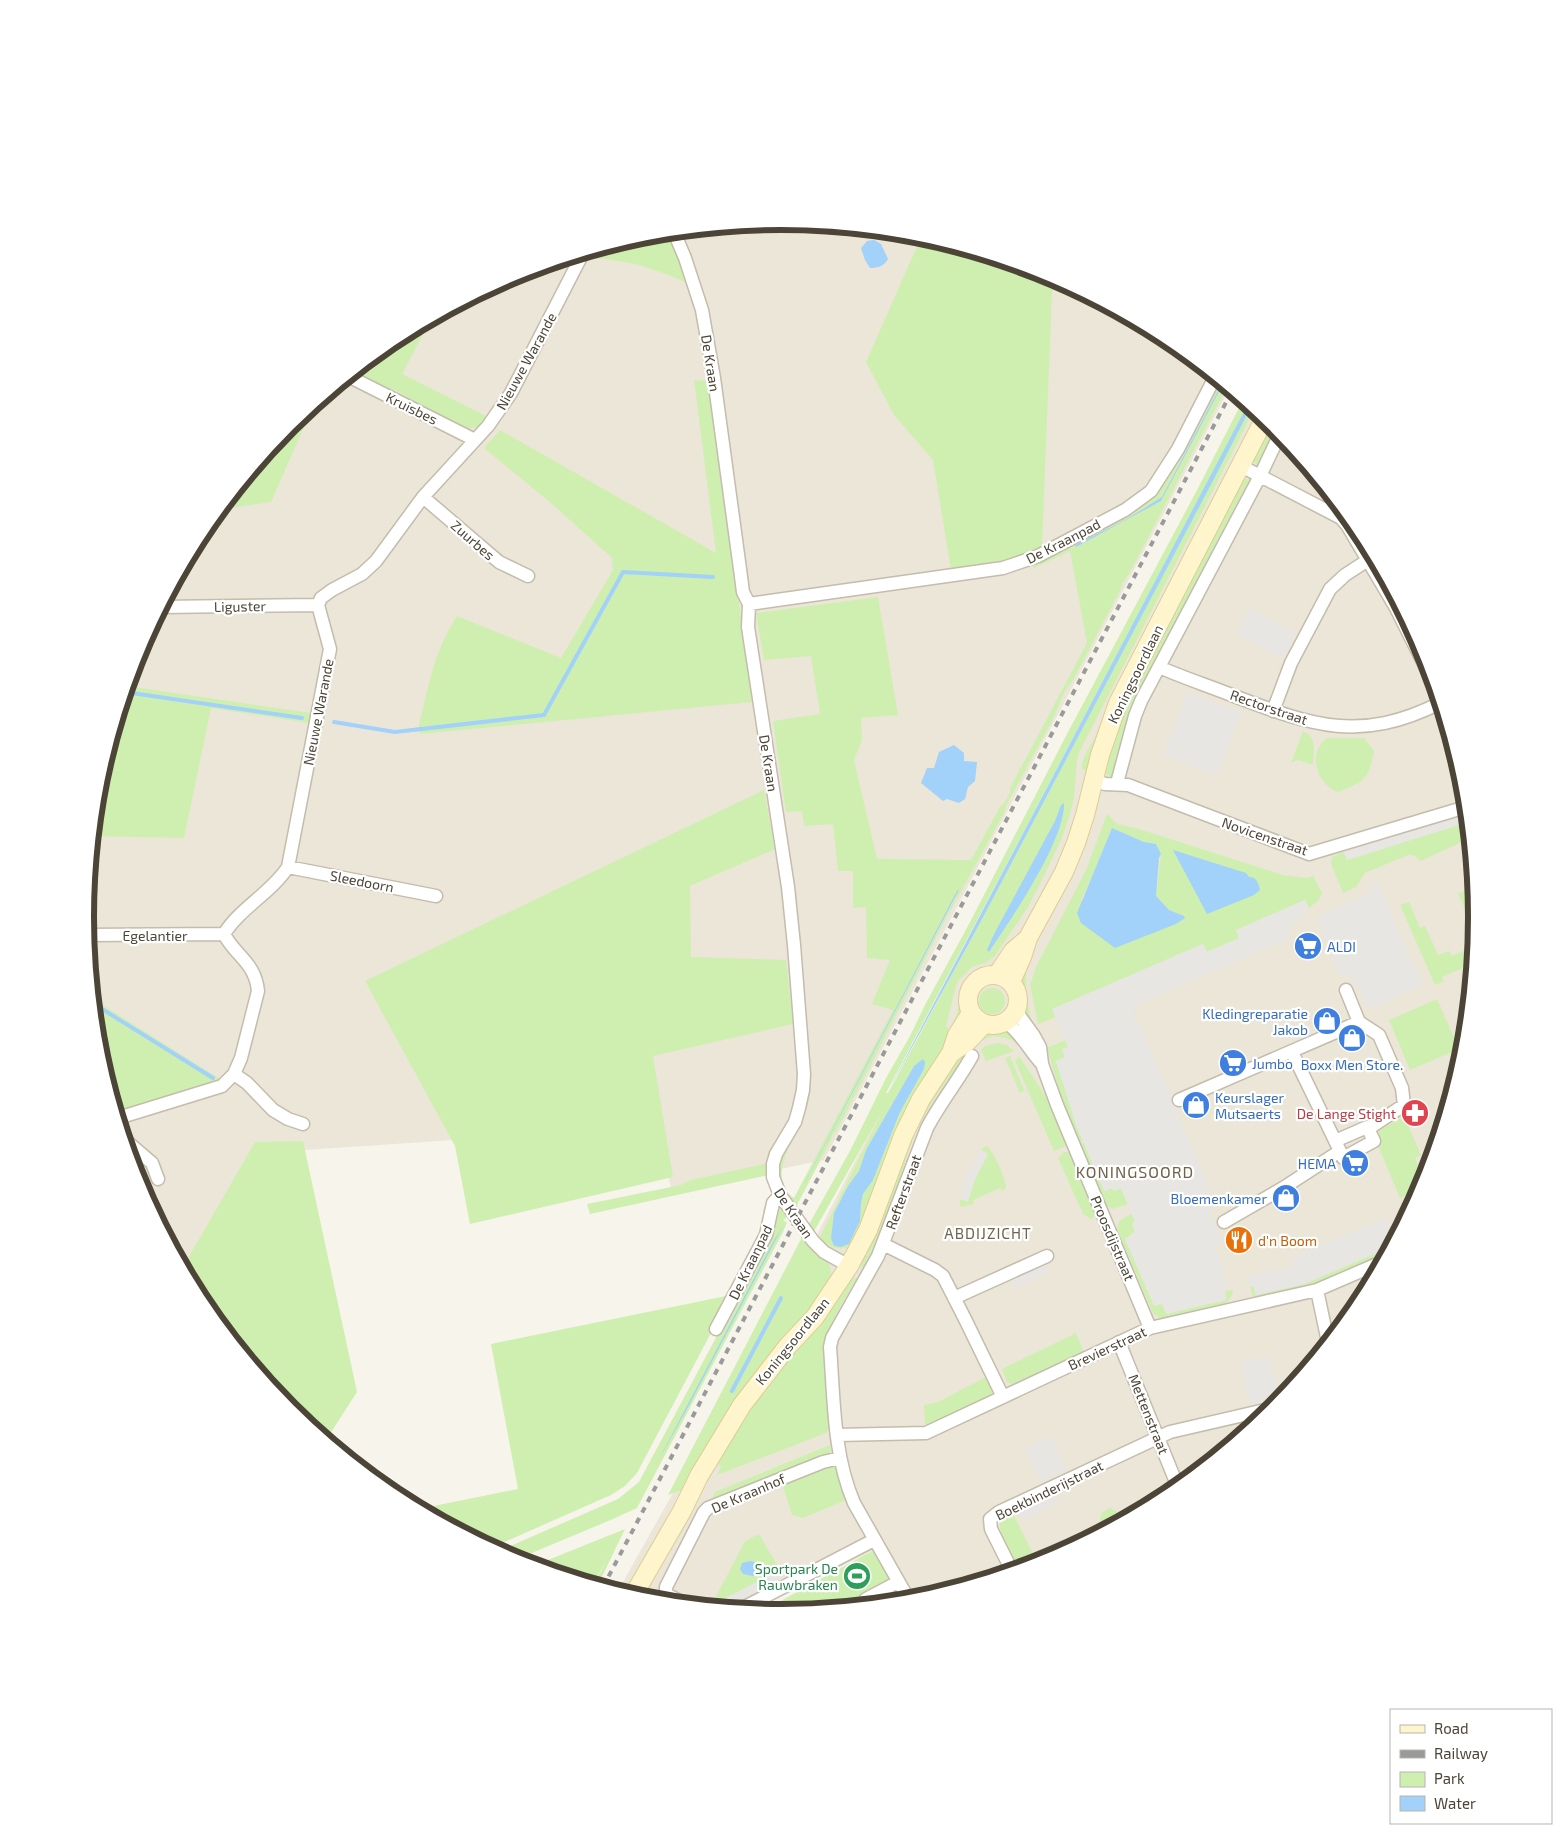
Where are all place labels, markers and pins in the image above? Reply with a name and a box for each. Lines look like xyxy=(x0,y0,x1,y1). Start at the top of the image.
supermarket icon: ALDI xyxy=(1293,931,1323,961)
place label: ALDI xyxy=(1327,938,1356,955)
place label: Kledingreparatie Jakob xyxy=(1202,1005,1308,1038)
shop icon: Kledingreparatie Jakob xyxy=(1312,1006,1342,1036)
shop icon: Boxx Men Store. xyxy=(1337,1023,1367,1053)
supermarket icon: Jumbo xyxy=(1218,1048,1248,1078)
place label: Jumbo xyxy=(1252,1055,1293,1072)
place label: Boxx Men Store. xyxy=(1301,1056,1403,1073)
place label: Keurslager Mutsaerts xyxy=(1215,1089,1284,1122)
shop icon: Keurslager Mutsaerts xyxy=(1181,1090,1211,1120)
pharmacy icon: De Lange Stight xyxy=(1400,1098,1430,1128)
place label: De Lange Stight xyxy=(1297,1105,1396,1122)
supermarket icon: HEMA xyxy=(1340,1148,1370,1178)
place label: HEMA xyxy=(1298,1155,1336,1172)
shop icon: Bloemenkamer xyxy=(1271,1183,1301,1213)
place label: Bloemenkamer xyxy=(1171,1190,1267,1207)
restaurant icon: d'n Boom xyxy=(1224,1225,1254,1255)
place label: d'n Boom xyxy=(1258,1232,1317,1249)
place label: Sportpark De Rauwbraken xyxy=(755,1560,838,1593)
sports icon: Sportpark De Rauwbraken xyxy=(842,1561,872,1591)

